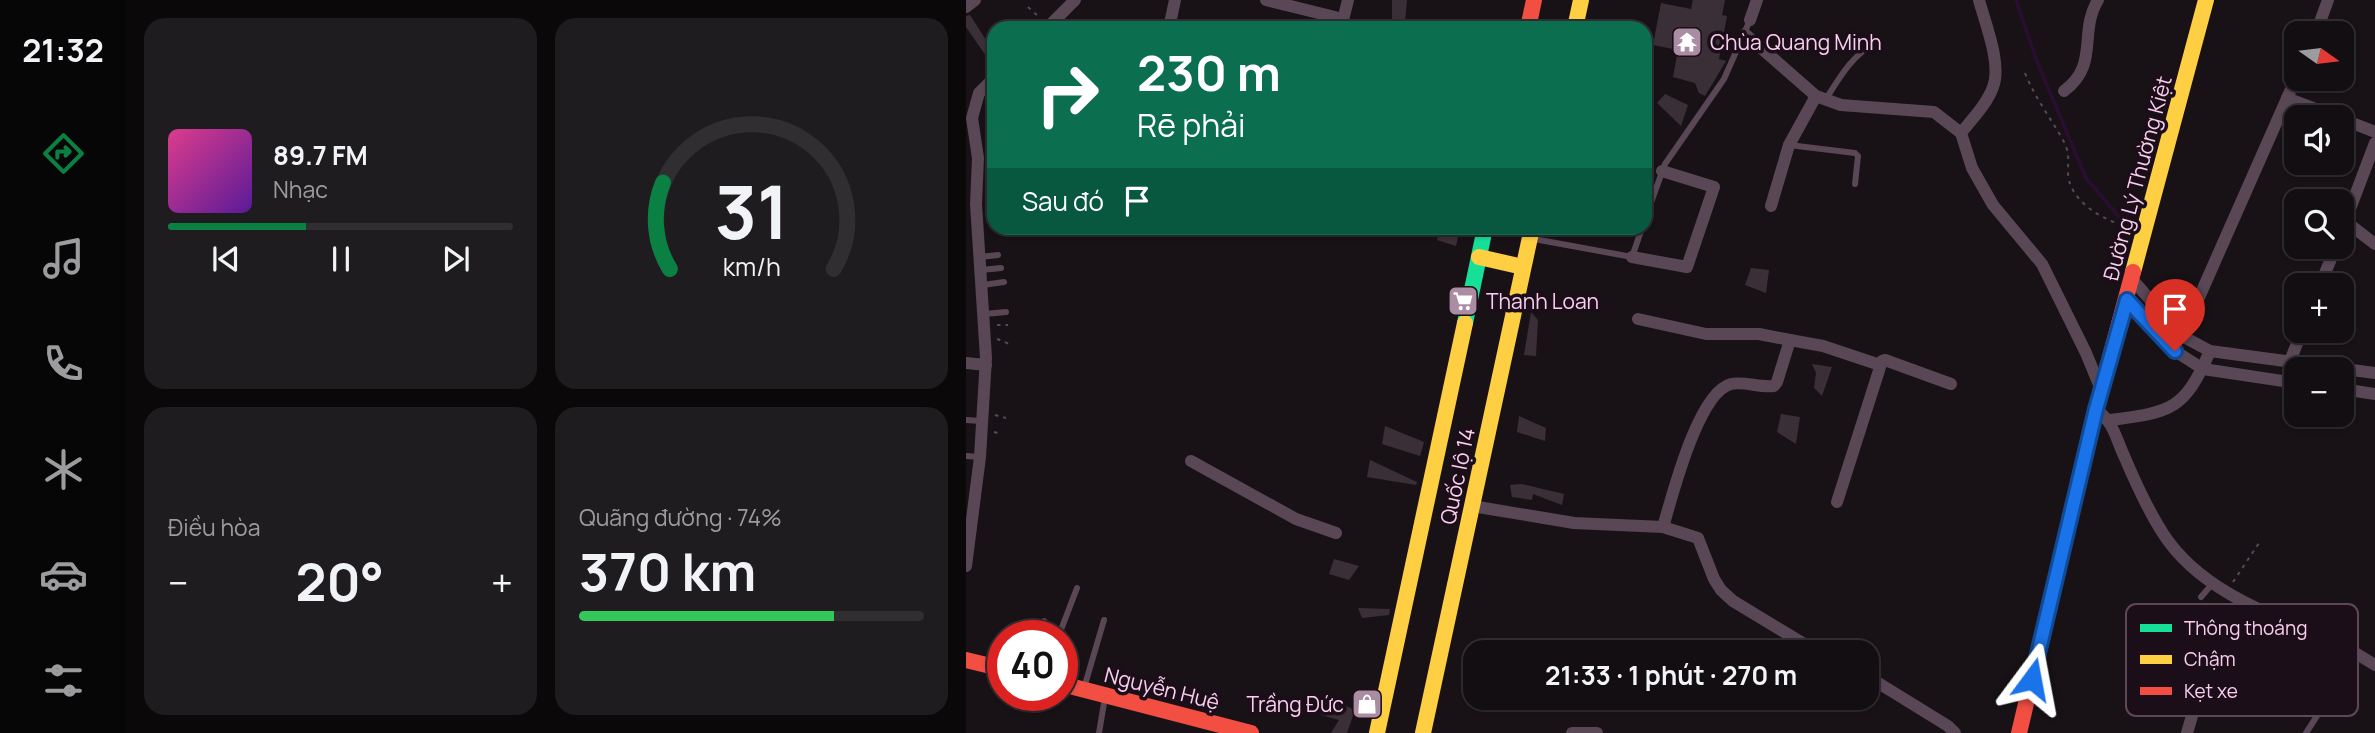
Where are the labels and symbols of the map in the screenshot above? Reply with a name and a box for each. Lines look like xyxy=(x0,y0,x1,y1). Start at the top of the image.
north arrow xyxy=(2284,21,2354,91)
temple icon: Chùa Quang Minh xyxy=(1670,25,1704,59)
place label: Chùa Quang Minh xyxy=(1710,28,1882,56)
street label: Đường Lý Thường Kiệt xyxy=(2096,73,2178,283)
pin xyxy=(2145,279,2205,351)
supermarket icon: Thanh Loan xyxy=(1446,284,1480,318)
place label: Thanh Loan xyxy=(1486,287,1599,315)
street label: Quốc lộ 14 xyxy=(1433,425,1481,527)
legend xyxy=(2126,604,2358,716)
text: Thông thoáng xyxy=(2184,615,2307,641)
speed limit sign: 40 xyxy=(987,620,1078,711)
position arrow xyxy=(1995,642,2069,716)
text: Chậm xyxy=(2184,646,2236,672)
street label: Nguyễn Huệ xyxy=(1102,660,1222,716)
text: Kẹt xe xyxy=(2184,678,2238,704)
shop icon: Trầng Đức xyxy=(1350,687,1384,721)
place label: Trầng Đức xyxy=(1247,690,1344,718)

